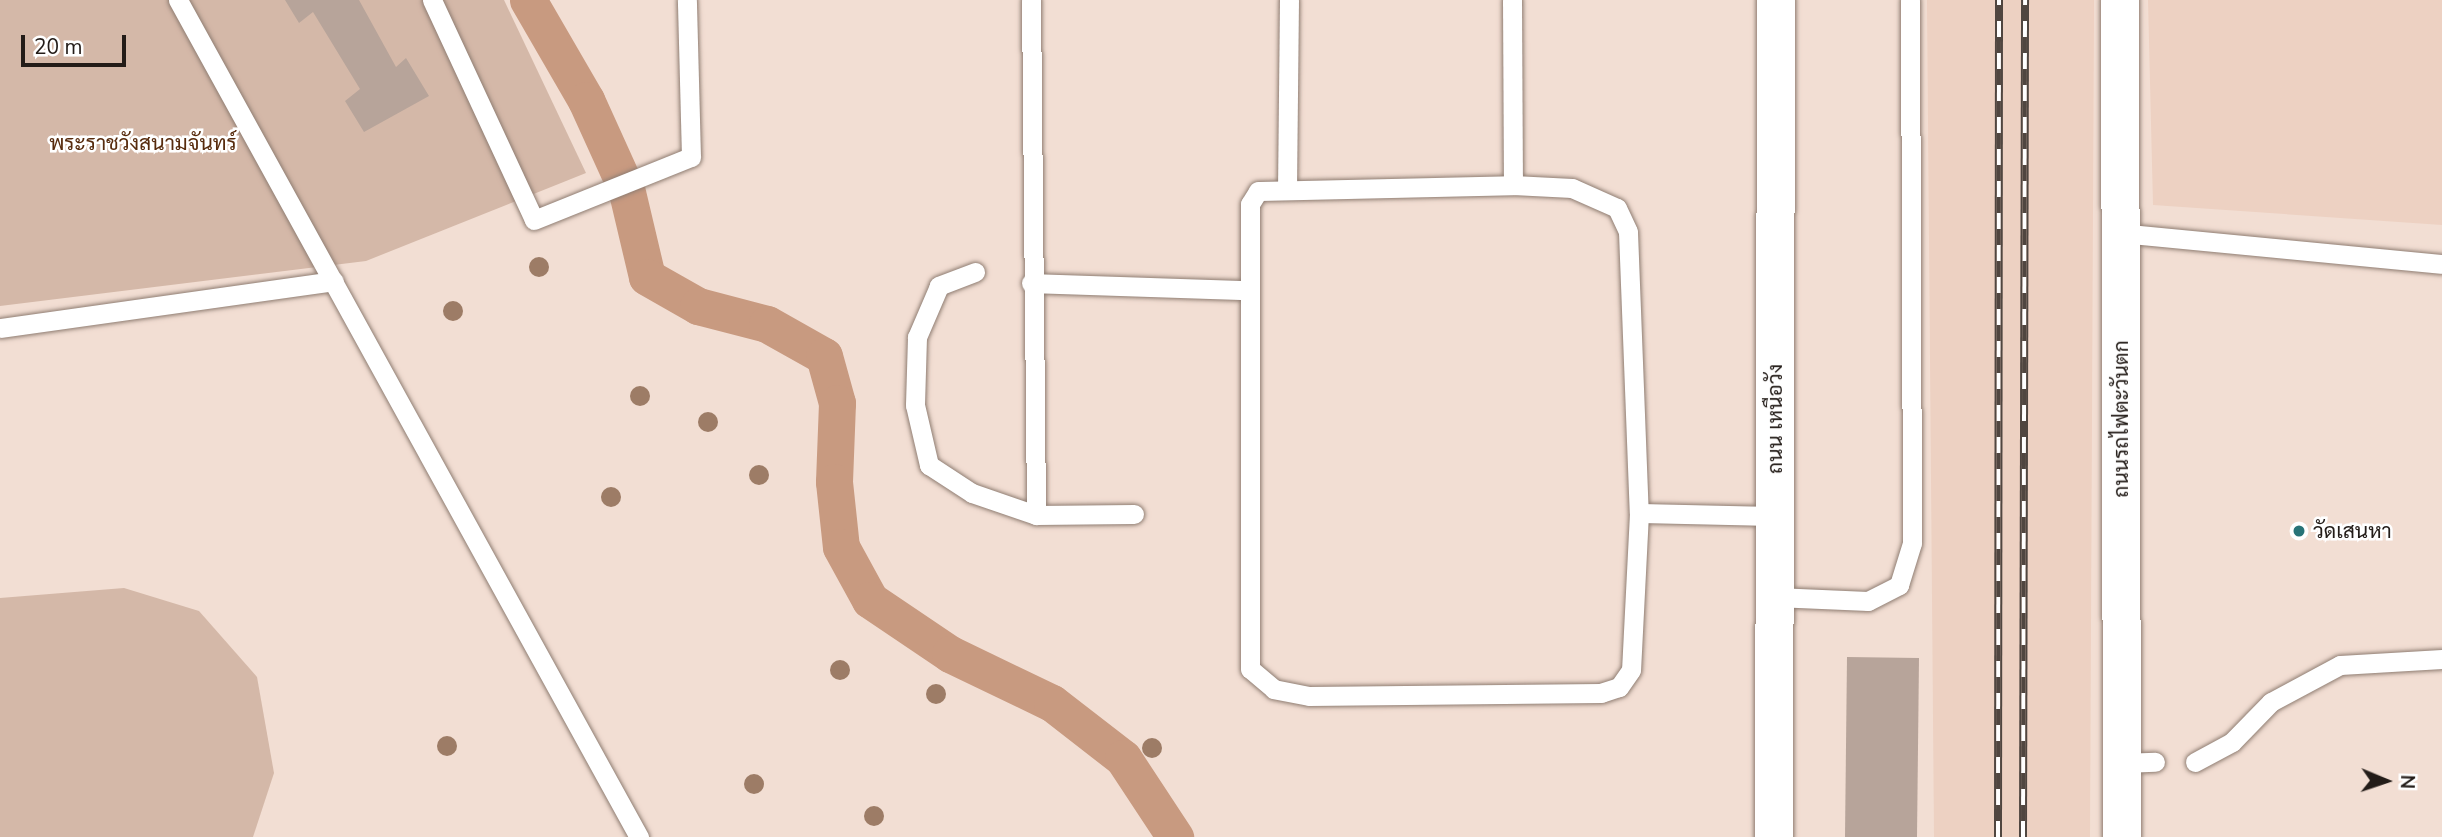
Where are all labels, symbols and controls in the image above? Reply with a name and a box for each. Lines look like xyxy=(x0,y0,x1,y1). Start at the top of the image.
scale bar xyxy=(24,21,130,65)
text: 20 m xyxy=(34,33,83,61)
park label: พระราชวังสนามจันทร์ xyxy=(49,130,237,156)
street label: ถนนรถไฟตะวันตก xyxy=(2108,340,2134,498)
street label: ถนน เหนือวัง xyxy=(1762,364,1788,474)
place label: วัดเสนหา xyxy=(2313,518,2392,544)
marker: วัดเสนหา xyxy=(2291,523,2307,539)
north arrow xyxy=(2351,746,2421,816)
text: N xyxy=(2394,774,2420,789)

